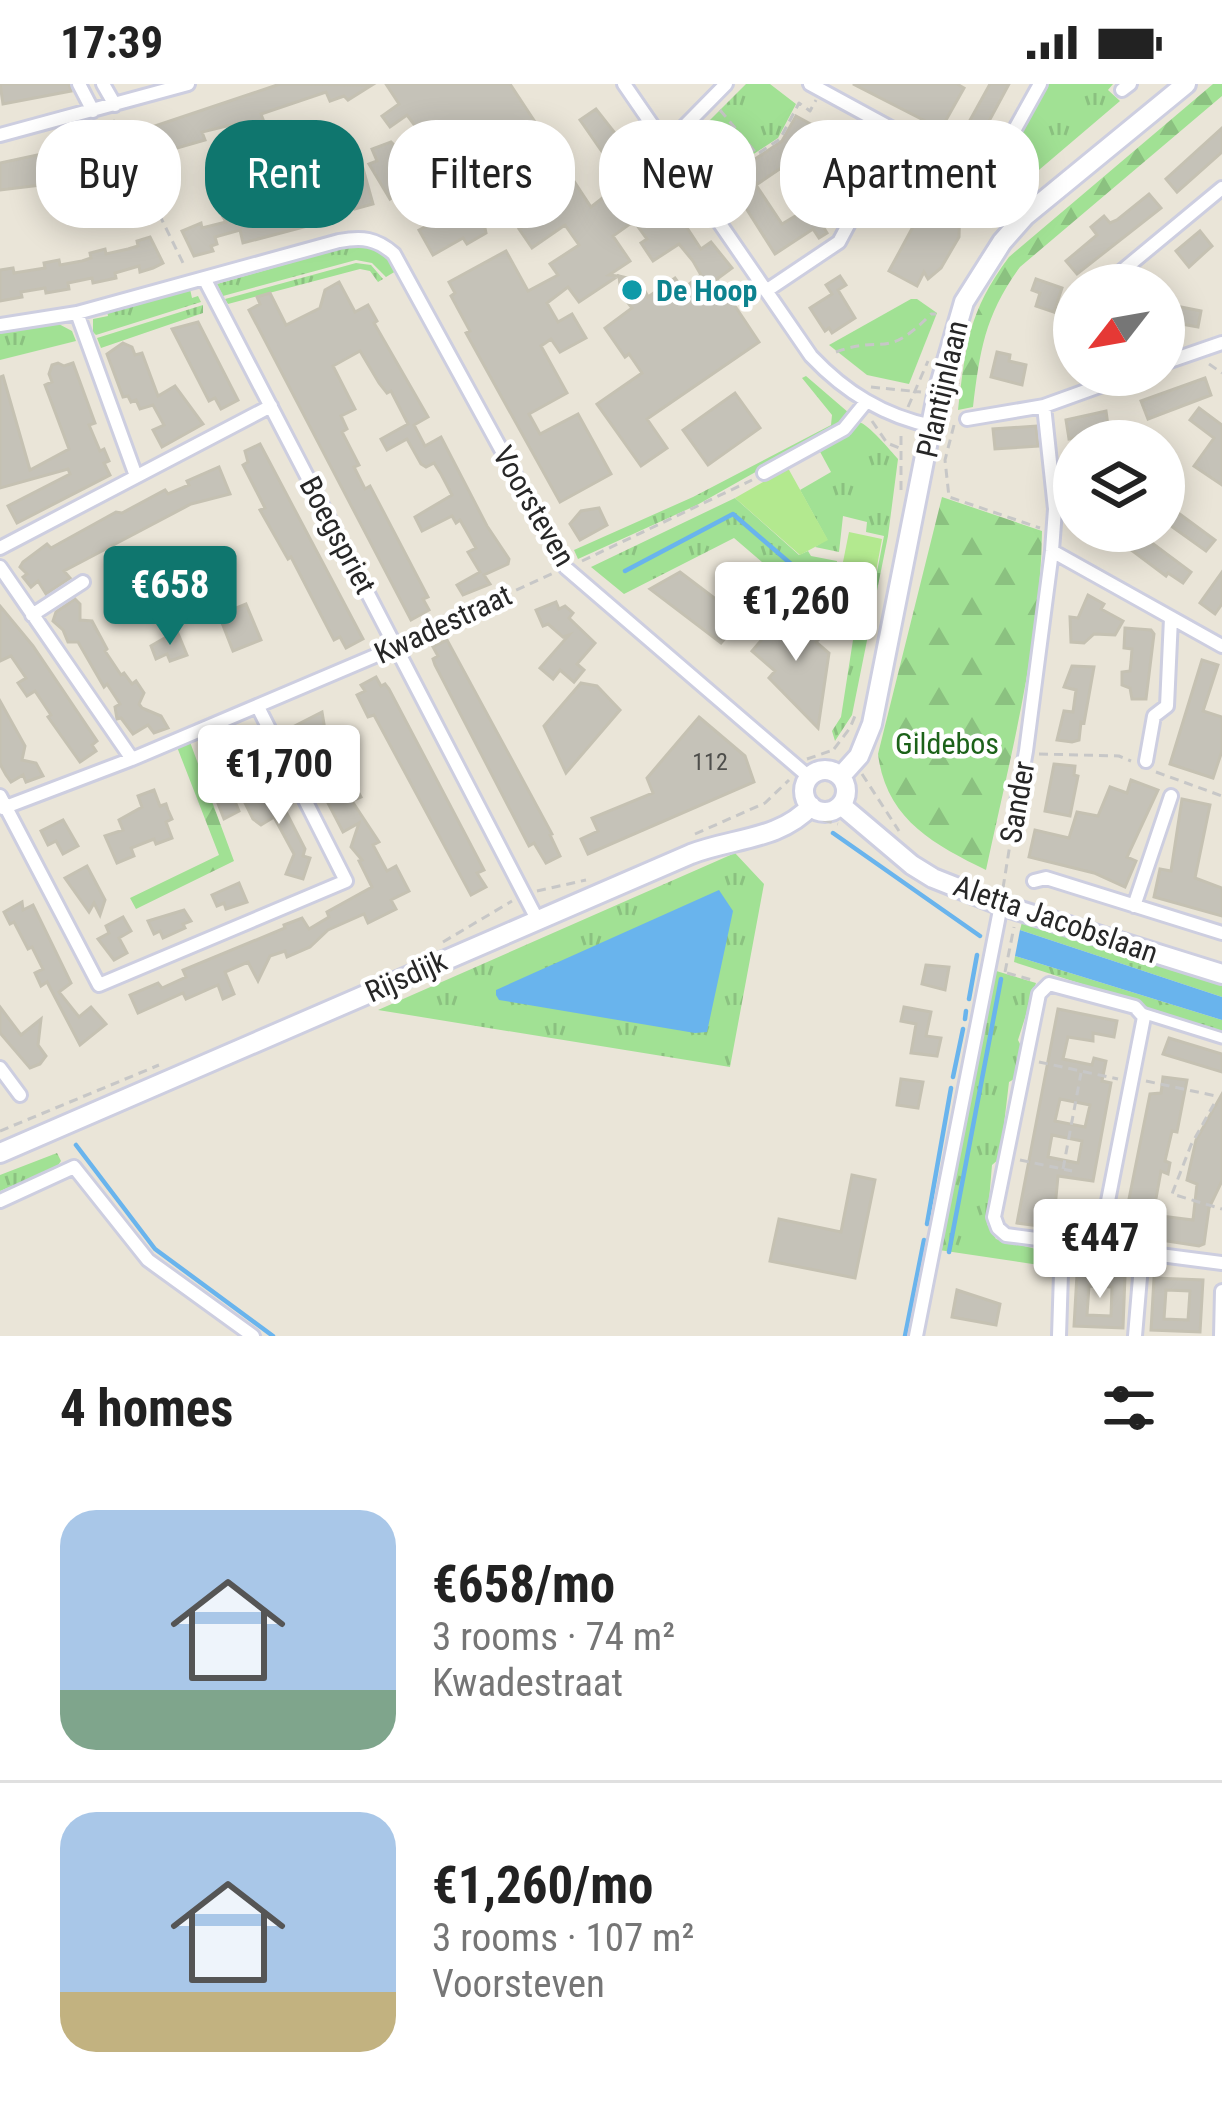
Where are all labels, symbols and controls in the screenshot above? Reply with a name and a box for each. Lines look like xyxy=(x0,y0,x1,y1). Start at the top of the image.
text: 17:39 xyxy=(60,16,163,69)
chip: Buy xyxy=(36,120,181,228)
chip: Rent xyxy=(205,120,364,228)
chip: Filters xyxy=(388,120,575,228)
chip: New xyxy=(599,120,756,228)
chip: Apartment xyxy=(780,120,1039,228)
north arrow xyxy=(1053,264,1185,396)
map controls xyxy=(1053,264,1185,552)
place label: De Hoop xyxy=(656,273,757,308)
marker: De Hoop xyxy=(619,277,645,303)
street label: Plantijnlaan xyxy=(909,317,975,461)
button: layers xyxy=(1053,420,1185,552)
street label: Voorsteven xyxy=(486,440,582,572)
street label: Boegspriet xyxy=(293,470,383,600)
pin: €658 xyxy=(99,546,241,648)
text: €658 xyxy=(131,562,209,608)
pin: €1,260 xyxy=(698,562,894,664)
street label: Kwadestraat xyxy=(369,577,517,671)
text: €1,260 xyxy=(742,578,850,624)
pin: €1,700 xyxy=(181,725,377,827)
park label: Gildebos xyxy=(895,726,999,761)
text: €1,700 xyxy=(225,741,333,787)
house number: 112 xyxy=(692,748,728,776)
street label: Sander xyxy=(993,758,1041,846)
street label: Aletta Jacobslaan xyxy=(949,868,1163,970)
street label: Rijsdijk xyxy=(360,942,452,1009)
pin: €447 xyxy=(1029,1199,1171,1301)
text: €447 xyxy=(1061,1215,1139,1261)
icon: filters xyxy=(1096,1375,1162,1441)
text: 4 homes xyxy=(60,1379,233,1438)
text: €658/mo xyxy=(432,1555,615,1614)
icon: home xyxy=(156,1558,300,1702)
text: 3 rooms · 74 m² xyxy=(432,1614,675,1660)
text: Kwadestraat xyxy=(432,1660,623,1706)
text: €1,260/mo xyxy=(432,1856,653,1915)
icon: home xyxy=(156,1860,300,2004)
text: 3 rooms · 107 m² xyxy=(432,1915,694,1961)
text: Voorsteven xyxy=(432,1961,605,2007)

